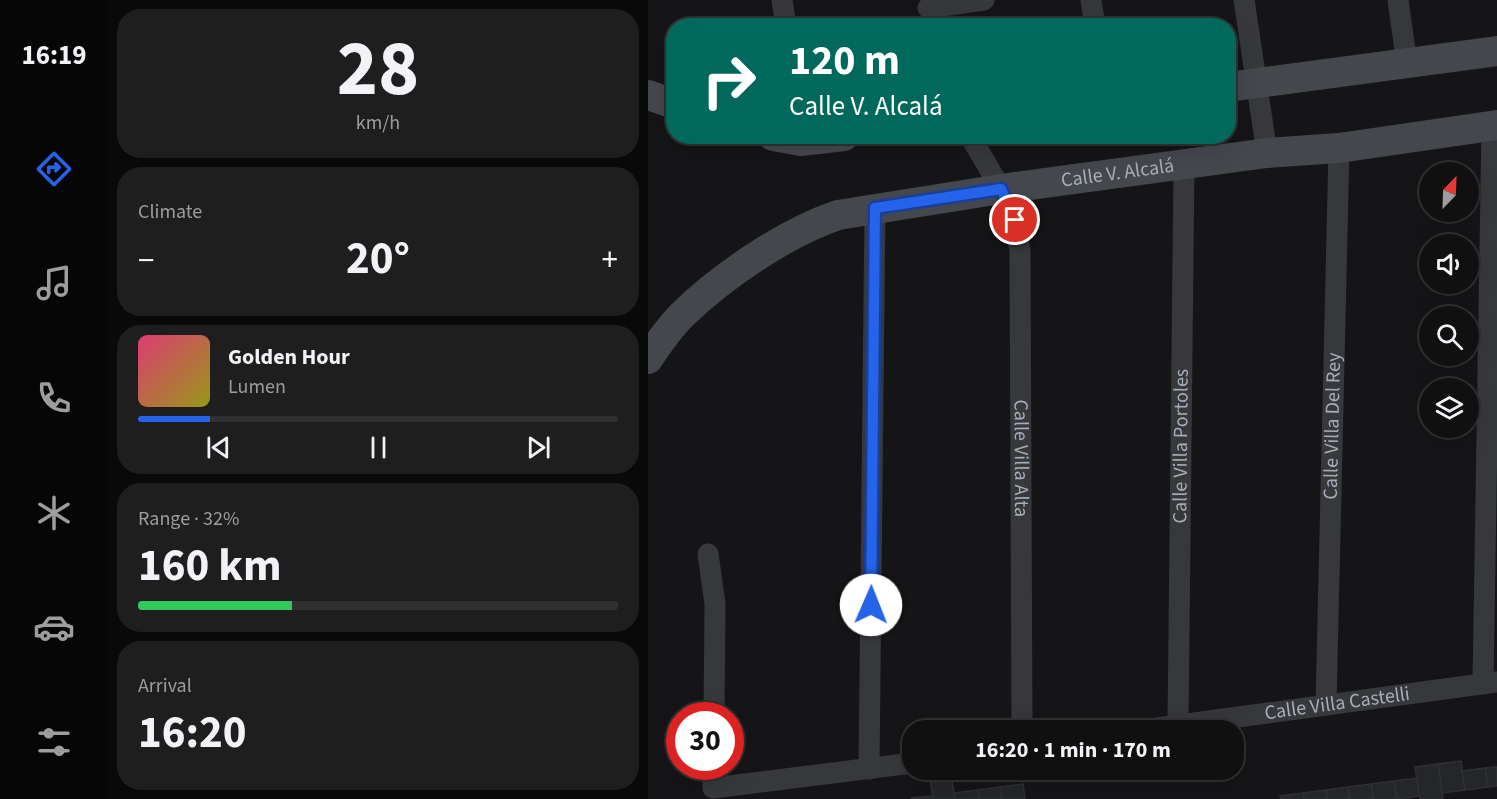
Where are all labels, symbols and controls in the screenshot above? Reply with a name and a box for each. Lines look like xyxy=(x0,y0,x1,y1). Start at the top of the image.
text: 28 xyxy=(337,14,419,125)
text: 120 m xyxy=(789,31,900,91)
text: 16:19 xyxy=(21,36,87,75)
icon: right xyxy=(690,42,768,120)
text: Calle V. Alcalá xyxy=(789,87,943,126)
text: km/h xyxy=(356,109,400,137)
icon: directions xyxy=(33,148,75,190)
street label: Calle V. Alcalá xyxy=(1059,152,1176,195)
north arrow xyxy=(1419,162,1479,222)
map controls xyxy=(1419,162,1479,438)
pin xyxy=(989,194,1040,245)
text: Climate xyxy=(138,198,202,226)
icon: arrive xyxy=(998,203,1031,236)
text: 20° xyxy=(346,227,410,291)
button: sound xyxy=(1419,234,1479,294)
text: − xyxy=(138,237,154,284)
text: + xyxy=(602,237,618,284)
icon: music xyxy=(33,262,75,304)
button: search xyxy=(1419,306,1479,366)
text: Golden Hour xyxy=(228,341,350,373)
street label: Calle Villa Del Rey xyxy=(1317,352,1348,500)
street label: Calle Villa Portoles xyxy=(1166,369,1196,523)
text: Lumen xyxy=(228,373,286,401)
icon: phone xyxy=(33,377,75,419)
button: layers xyxy=(1419,378,1479,438)
street label: Calle Villa Alta xyxy=(1007,399,1035,517)
icon: previous xyxy=(202,431,235,464)
icon: pause xyxy=(362,431,395,464)
icon: next xyxy=(522,431,555,464)
icon: climate xyxy=(33,492,75,534)
text: Range · 32% xyxy=(138,505,239,533)
text: 160 km xyxy=(138,534,282,598)
position arrow xyxy=(839,573,903,637)
icon: car xyxy=(33,606,75,648)
text: Arrival xyxy=(138,672,192,700)
street label: Calle Villa Castelli xyxy=(1263,680,1412,727)
text: 16:20 xyxy=(138,701,247,765)
speed limit sign: 30 xyxy=(666,702,744,780)
icon: filters xyxy=(33,721,75,763)
text: 16:20 · 1 min · 170 m xyxy=(975,734,1171,766)

